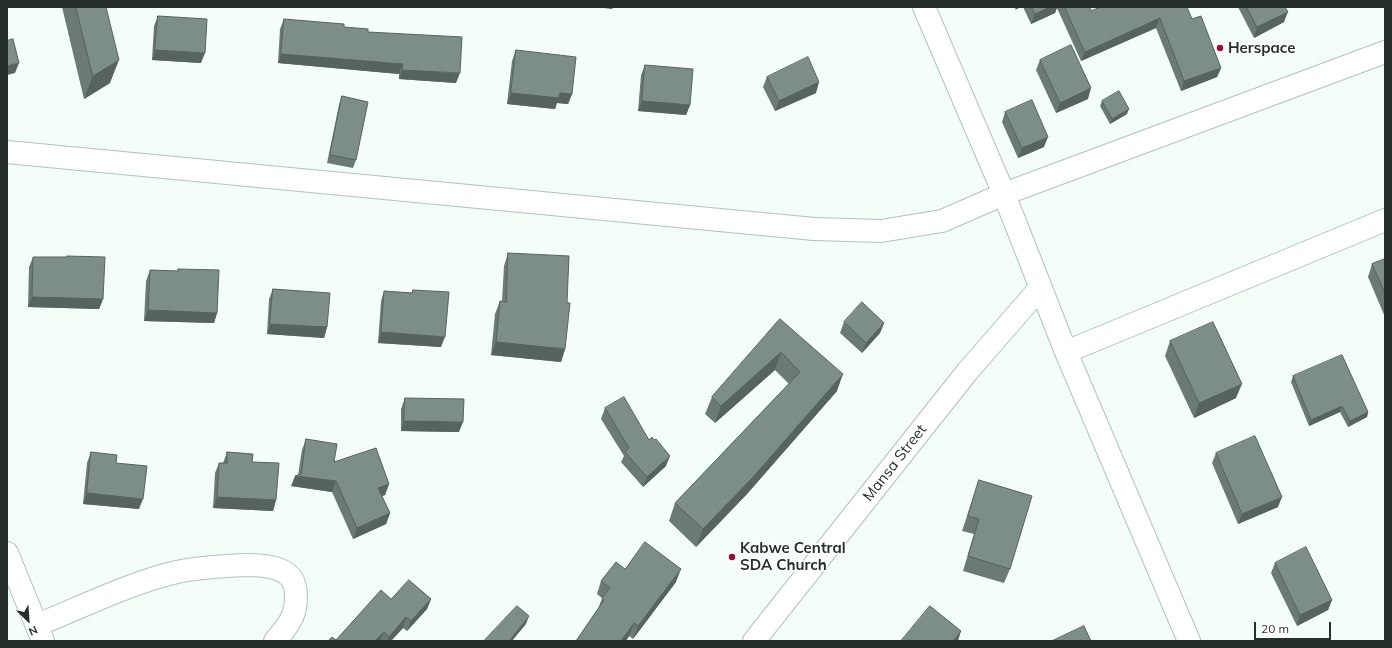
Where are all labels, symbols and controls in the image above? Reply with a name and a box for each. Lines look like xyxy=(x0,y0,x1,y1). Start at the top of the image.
place label: Herspace xyxy=(1228,39,1295,57)
marker: Herspace xyxy=(1215,43,1225,53)
street label: Mansa Street xyxy=(859,421,931,505)
place label: Kabwe Central SDA Church xyxy=(740,539,846,574)
marker: Kabwe Central SDA Church xyxy=(727,552,737,562)
north arrow xyxy=(8,600,48,640)
scale bar xyxy=(1256,614,1333,640)
text: 20 m xyxy=(1261,621,1289,636)
text: N xyxy=(26,623,40,639)

